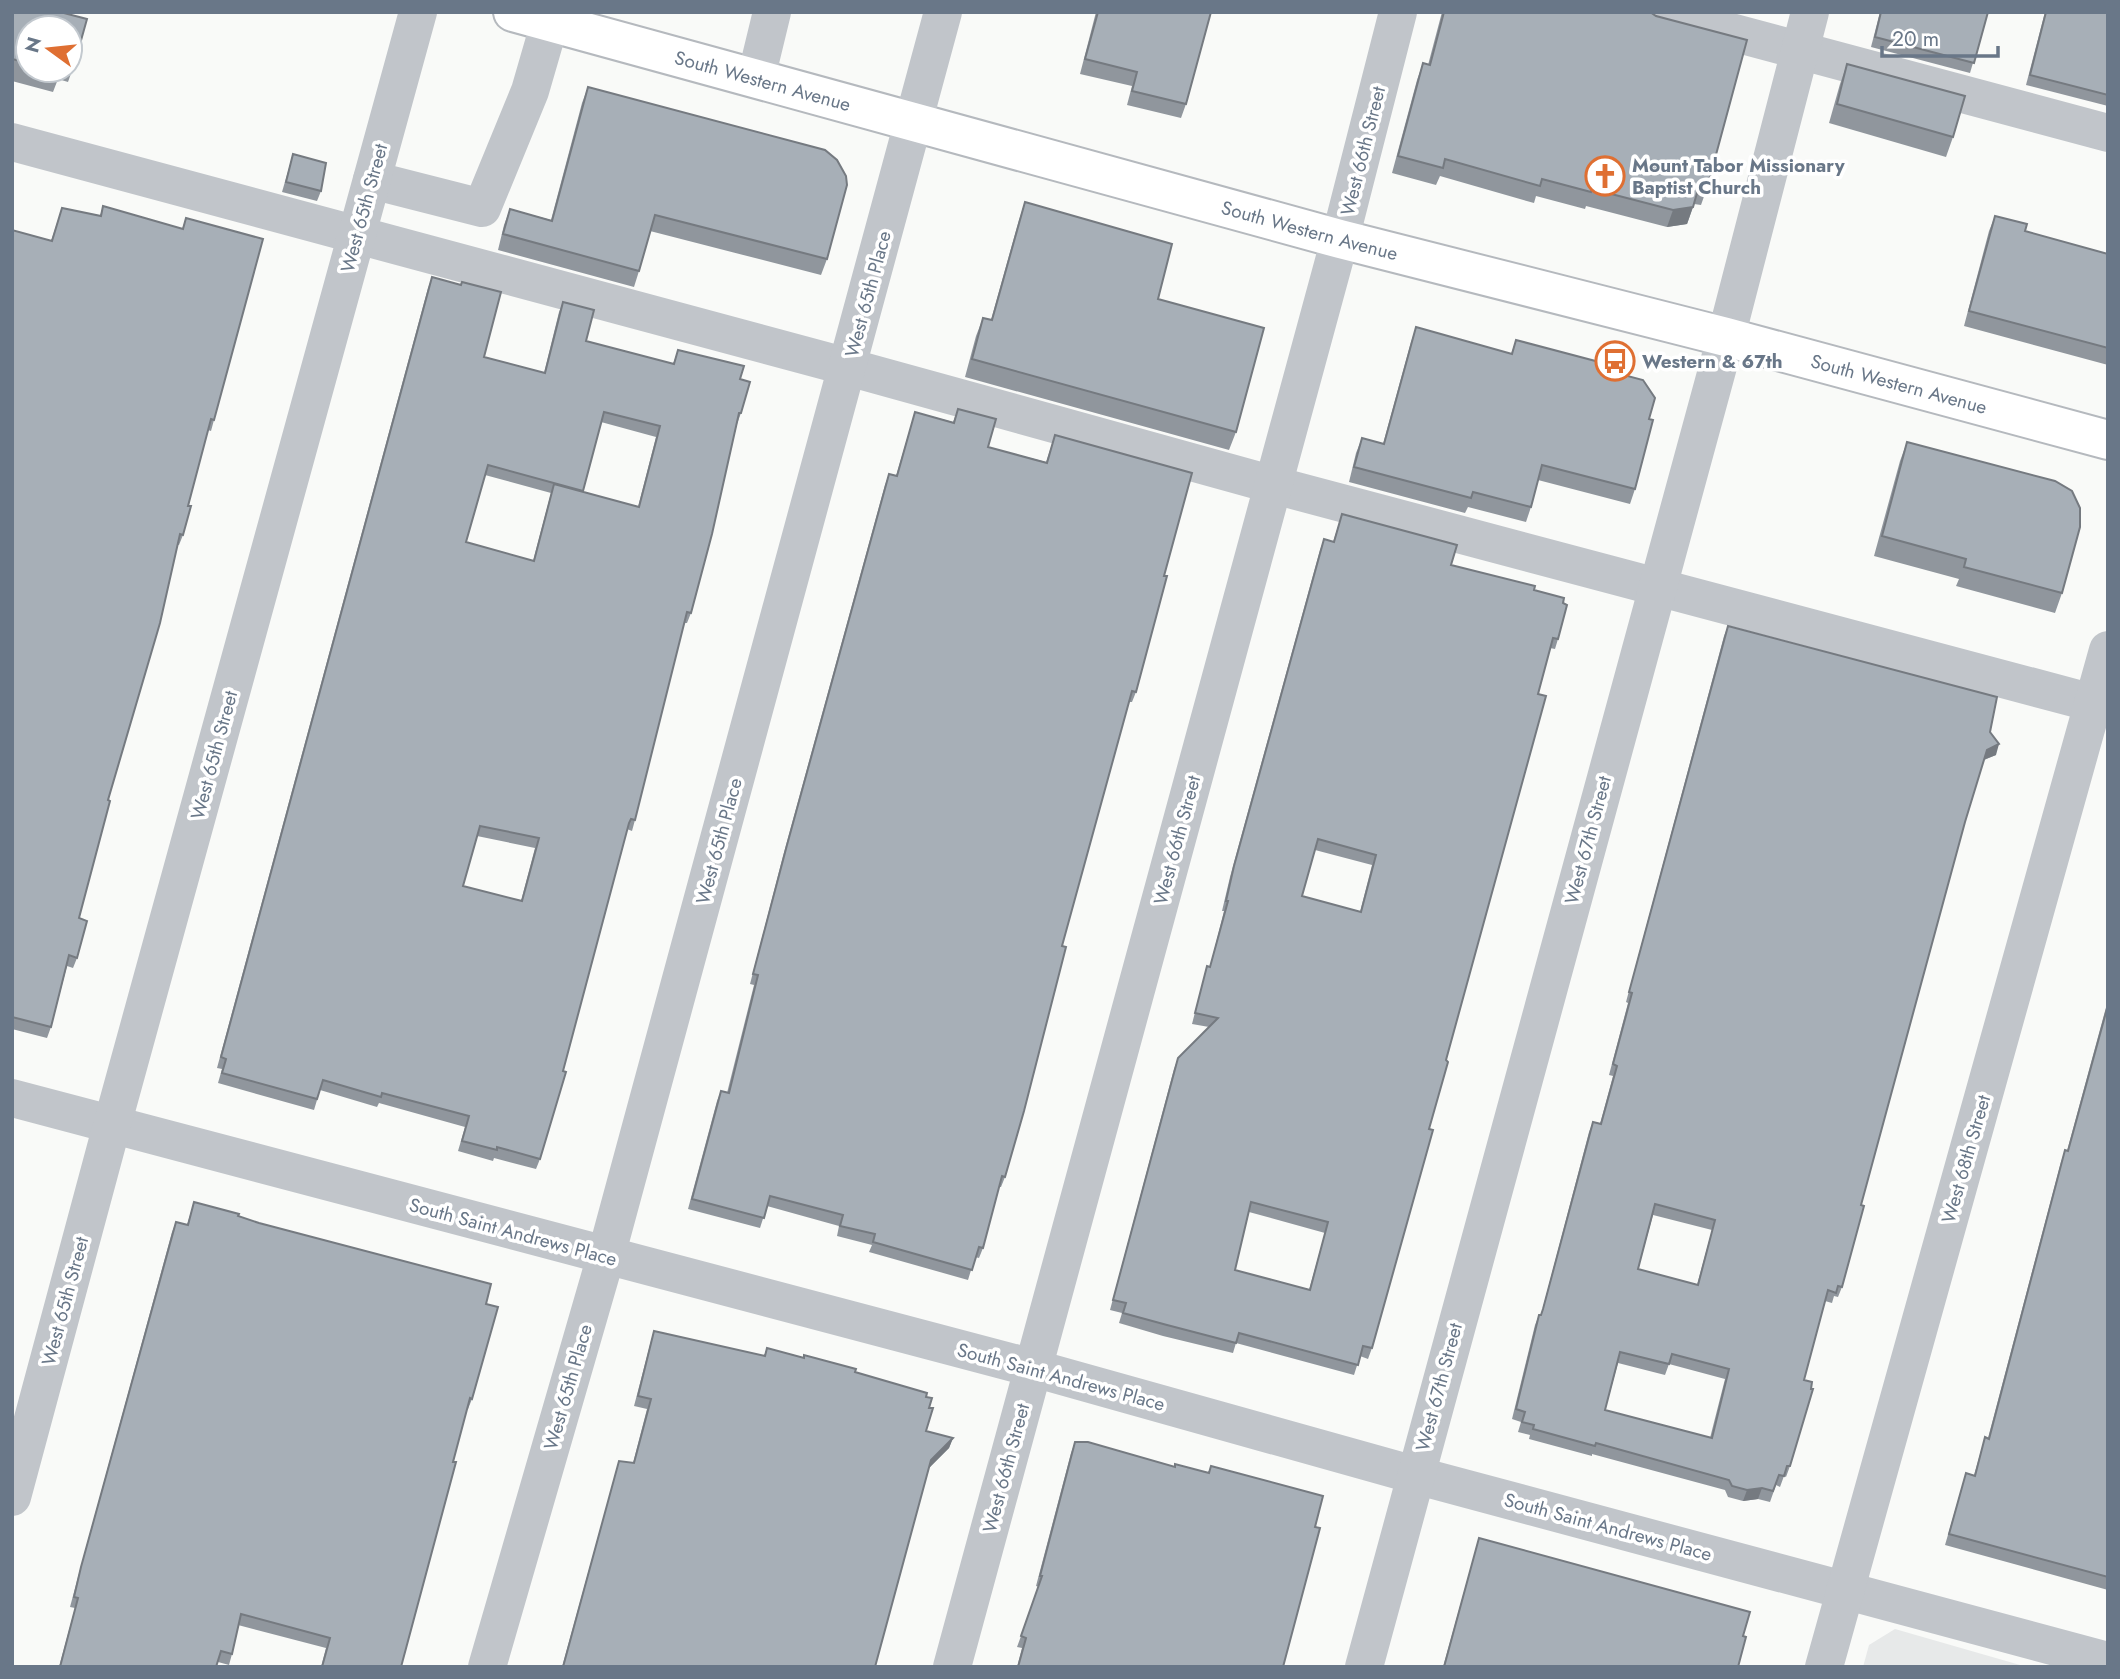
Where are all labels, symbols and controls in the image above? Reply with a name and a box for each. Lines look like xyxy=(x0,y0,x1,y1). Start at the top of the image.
north arrow xyxy=(14,14,84,84)
scale bar xyxy=(1882,14,1997,58)
text: 20 m xyxy=(1892,24,1939,54)
text: N xyxy=(18,34,48,56)
street label: South Western Avenue xyxy=(672,44,854,118)
street label: West 66th Street xyxy=(1334,83,1392,219)
street label: West 65th Street xyxy=(334,140,394,275)
place label: Mount Tabor Missionary Baptist Church xyxy=(1632,152,1846,201)
church icon: Mount Tabor Missionary Baptist Church xyxy=(1584,155,1626,197)
street label: South Western Avenue xyxy=(1218,194,1401,267)
street label: West 65th Place xyxy=(838,228,898,360)
bus stop icon: Western & 67th xyxy=(1594,340,1636,382)
street label: South Western Avenue xyxy=(1808,347,1990,420)
place label: Western & 67th xyxy=(1642,348,1783,375)
street label: West 65th Street xyxy=(184,687,244,822)
street label: West 66th Street xyxy=(1147,772,1207,907)
street label: West 67th Street xyxy=(1558,773,1618,907)
street label: West 65th Place xyxy=(689,775,749,907)
street label: West 68th Street xyxy=(1935,1091,1997,1226)
street label: South Saint Andrews Place xyxy=(406,1191,620,1273)
street label: West 65th Street xyxy=(35,1233,95,1368)
street label: West 67th Street xyxy=(1409,1320,1469,1454)
street label: West 65th Place xyxy=(537,1321,599,1453)
street label: South Saint Andrews Place xyxy=(954,1336,1168,1418)
street label: West 66th Street xyxy=(976,1400,1036,1535)
street label: South Saint Andrews Place xyxy=(1501,1486,1715,1568)

